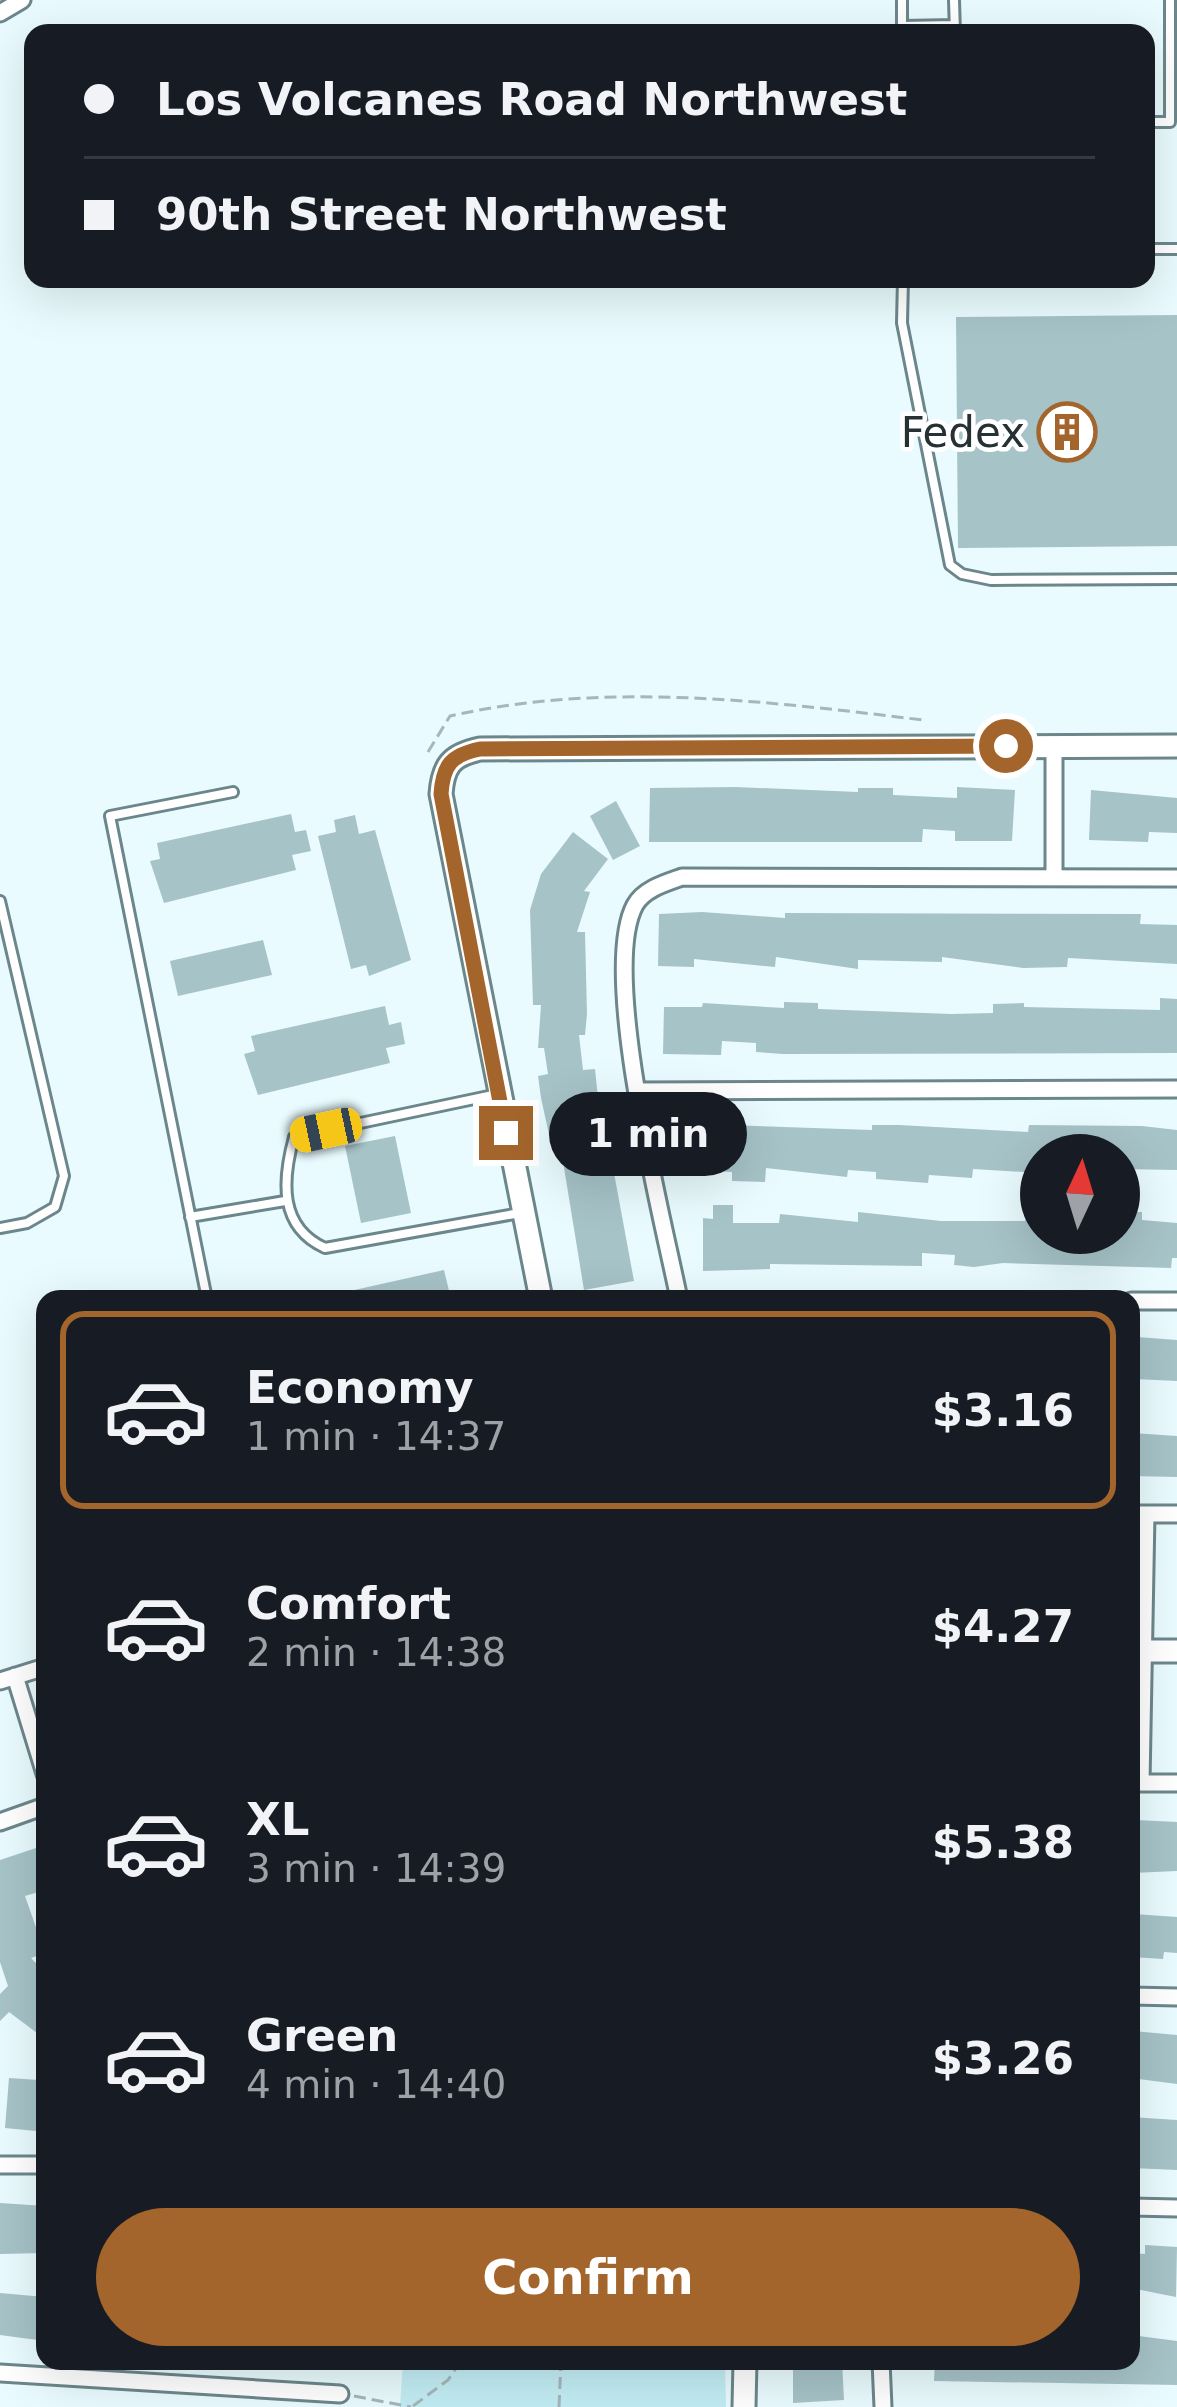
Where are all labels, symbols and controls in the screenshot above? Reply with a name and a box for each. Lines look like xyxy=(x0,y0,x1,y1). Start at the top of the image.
text: Los Volcanes Road Northwest xyxy=(156,73,907,126)
text: 90th Street Northwest xyxy=(156,188,727,241)
building icon: Fedex xyxy=(1036,401,1098,463)
place label: Fedex xyxy=(901,408,1025,457)
route start xyxy=(979,719,1033,773)
callout: 1 min xyxy=(548,1091,746,1175)
car xyxy=(287,1105,365,1155)
route end xyxy=(479,1106,533,1160)
text: 1 min xyxy=(587,1111,709,1156)
north arrow xyxy=(1020,1134,1140,1254)
map controls xyxy=(1020,1134,1140,1254)
icon: car xyxy=(102,1356,210,1464)
text: Economy xyxy=(246,1361,474,1414)
text: $3.16 xyxy=(932,1384,1074,1437)
text: 1 min · 14:37 xyxy=(246,1414,506,1459)
icon: car xyxy=(102,1572,210,1680)
text: Comfort xyxy=(246,1577,451,1630)
text: $4.27 xyxy=(932,1600,1074,1653)
text: 2 min · 14:38 xyxy=(246,1630,506,1675)
icon: car xyxy=(102,1788,210,1896)
text: XL xyxy=(246,1793,309,1846)
text: $5.38 xyxy=(932,1816,1074,1869)
text: 3 min · 14:39 xyxy=(246,1846,506,1891)
icon: car xyxy=(102,2004,210,2112)
text: Green xyxy=(246,2009,398,2062)
text: $3.26 xyxy=(932,2032,1074,2085)
text: 4 min · 14:40 xyxy=(246,2062,506,2107)
button: Confirm xyxy=(96,2208,1080,2346)

